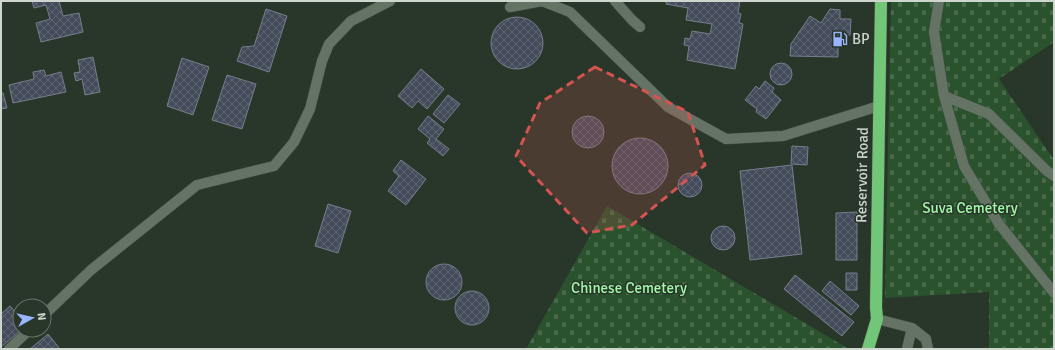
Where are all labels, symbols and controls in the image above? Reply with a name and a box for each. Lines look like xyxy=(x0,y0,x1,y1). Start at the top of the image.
fuel station icon: BP xyxy=(831,30,849,48)
place label: BP xyxy=(852,30,870,48)
street label: Reservoir Road xyxy=(852,127,872,223)
park label: Suva Cemetery xyxy=(922,199,1018,217)
park label: Chinese Cemetery xyxy=(571,279,687,297)
north arrow xyxy=(12,298,52,338)
text: N xyxy=(34,312,48,321)

